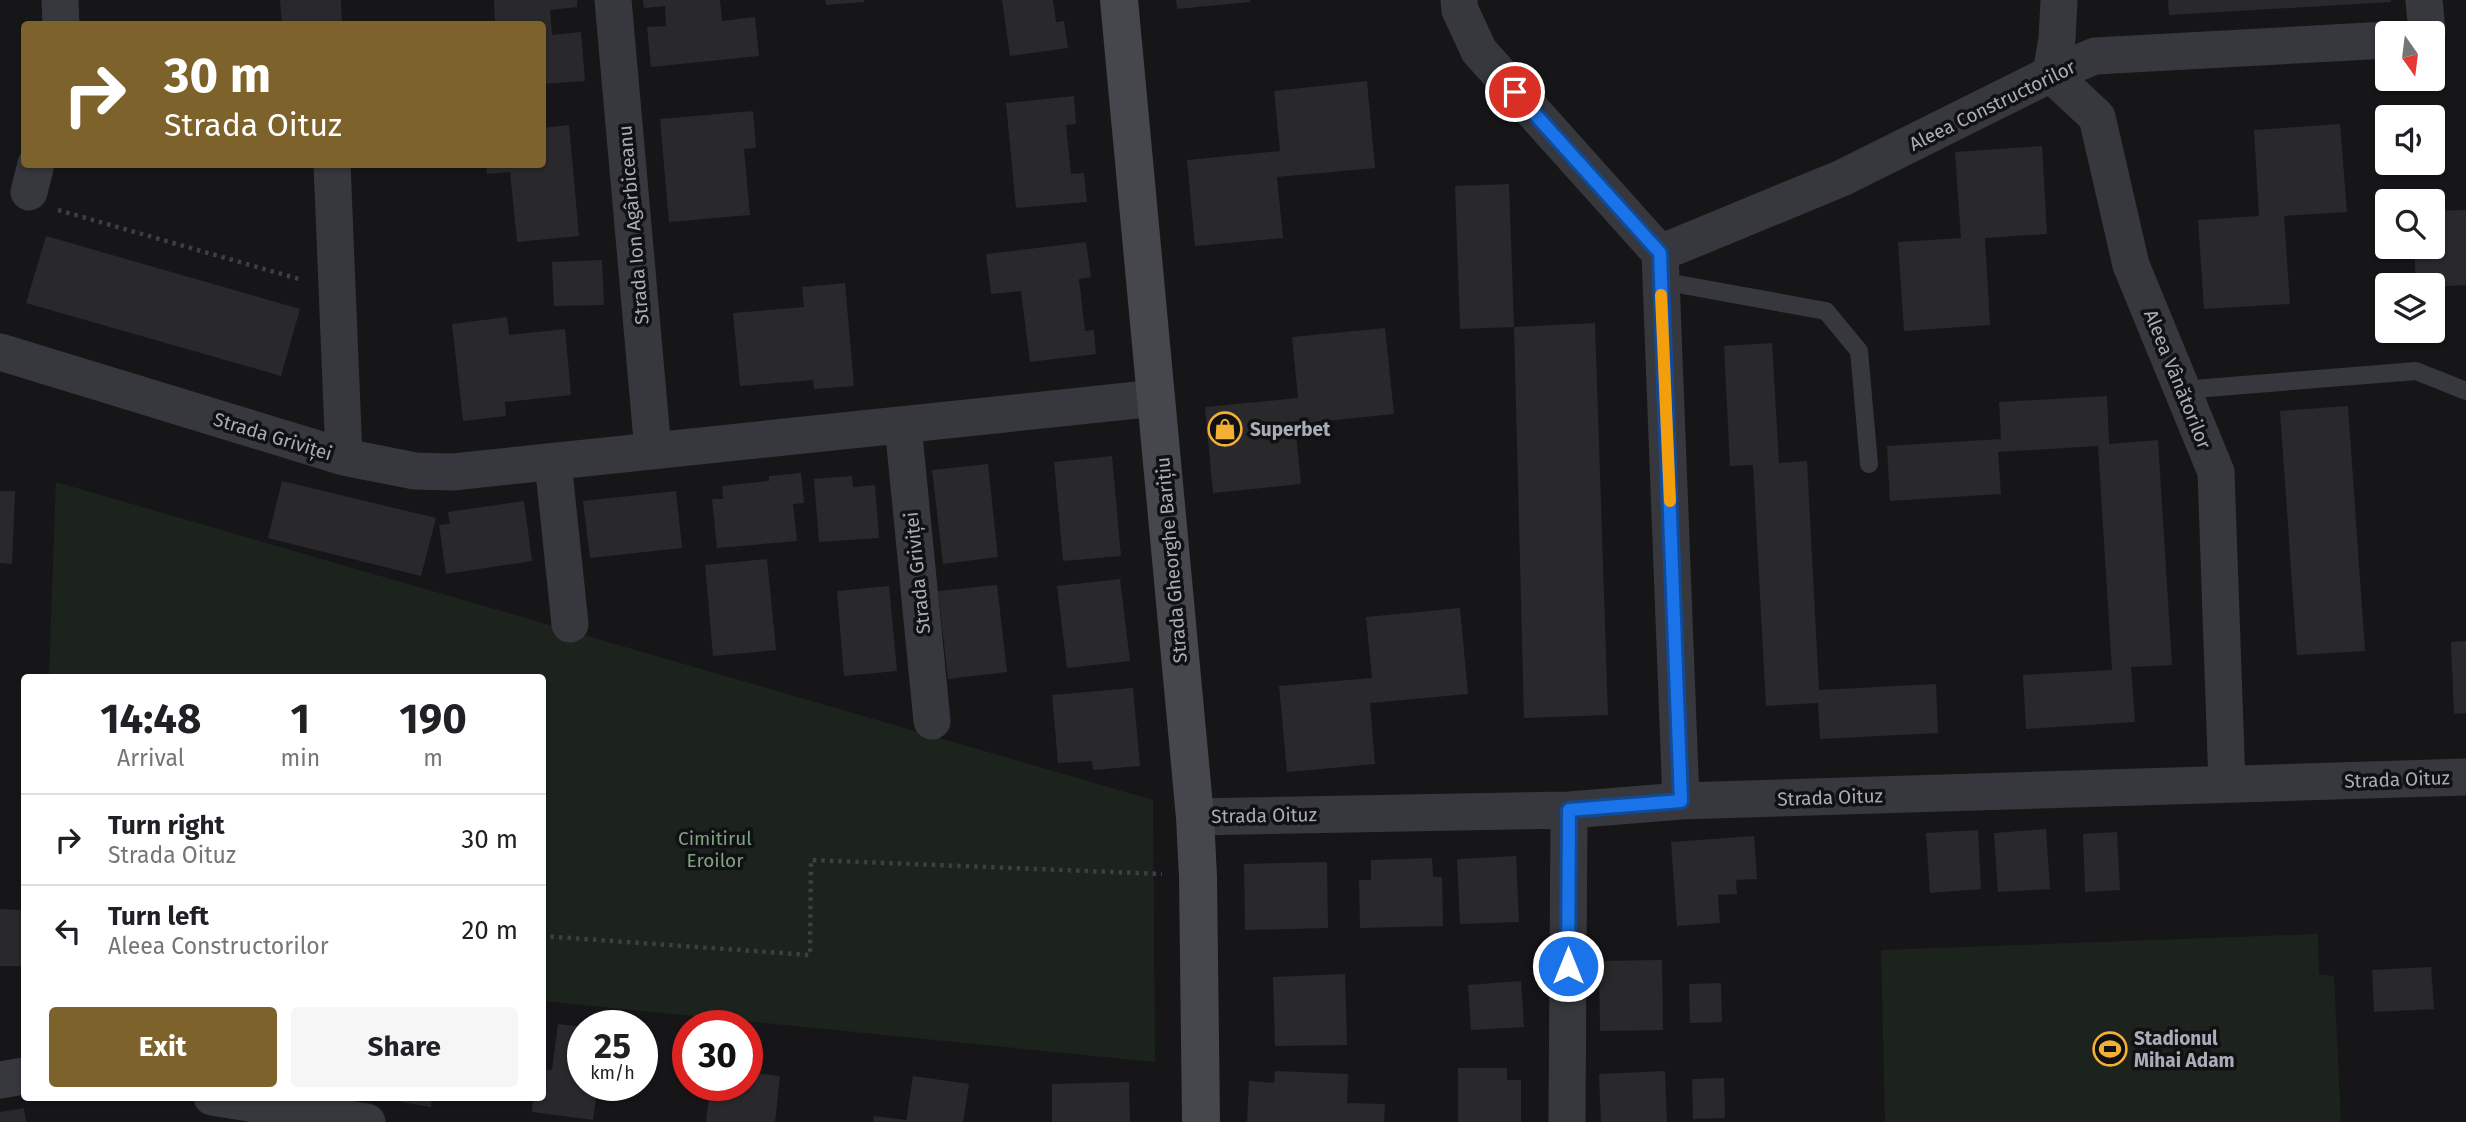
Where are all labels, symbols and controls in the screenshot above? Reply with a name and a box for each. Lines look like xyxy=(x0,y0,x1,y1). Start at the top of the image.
north arrow xyxy=(2375,21,2445,91)
map controls xyxy=(2375,21,2445,343)
text: 30 m xyxy=(164,46,271,105)
icon: right xyxy=(49,49,140,140)
street label: Aleea Constructorilor xyxy=(1905,55,2080,156)
pin xyxy=(1485,62,1545,122)
icon: arrive xyxy=(1496,73,1534,111)
button: sound xyxy=(2375,105,2445,175)
text: Strada Oituz xyxy=(164,106,342,144)
street label: Strada Ion Agârbiceanu xyxy=(613,124,654,326)
button: search xyxy=(2375,189,2445,259)
button: layers xyxy=(2375,273,2445,343)
street label: Aleea Vânătorilor xyxy=(2139,306,2216,453)
street label: Strada Griviței xyxy=(211,408,335,466)
shop icon: Superbet xyxy=(1206,410,1244,448)
place label: Superbet xyxy=(1250,418,1331,441)
street label: Strada Gheorghe Barițiu xyxy=(1151,456,1193,664)
street label: Strada Griviței xyxy=(900,511,936,635)
text: 14:48 xyxy=(100,694,201,744)
text: 1 xyxy=(291,694,310,744)
text: 190 xyxy=(399,694,467,744)
text: Arrival xyxy=(117,744,184,772)
text: min xyxy=(280,744,320,772)
text: m xyxy=(423,744,443,772)
street label: Strada Oituz xyxy=(2344,766,2450,793)
street label: Strada Oituz xyxy=(1777,784,1883,811)
street label: Strada Oituz xyxy=(1211,803,1317,828)
text: Turn right xyxy=(108,810,225,841)
icon: right xyxy=(49,821,87,859)
text: 30 m xyxy=(461,824,518,855)
park label: Cimitirul Eroilor xyxy=(678,827,752,872)
text: Strada Oituz xyxy=(108,841,236,869)
text: Turn left xyxy=(108,901,209,932)
icon: left xyxy=(49,912,87,950)
text: 20 m xyxy=(461,915,518,946)
position arrow xyxy=(1531,929,1605,1003)
text: Aleea Constructorilor xyxy=(108,932,329,960)
button: Exit xyxy=(49,1007,277,1087)
button: Share xyxy=(291,1007,518,1087)
speed limit sign: 30 xyxy=(672,1010,763,1101)
text: 25 xyxy=(594,1025,631,1067)
place label: Stadionul Mihai Adam xyxy=(2134,1027,2235,1072)
sports icon: Stadionul Mihai Adam xyxy=(2091,1030,2129,1068)
text: km/h xyxy=(590,1062,635,1084)

